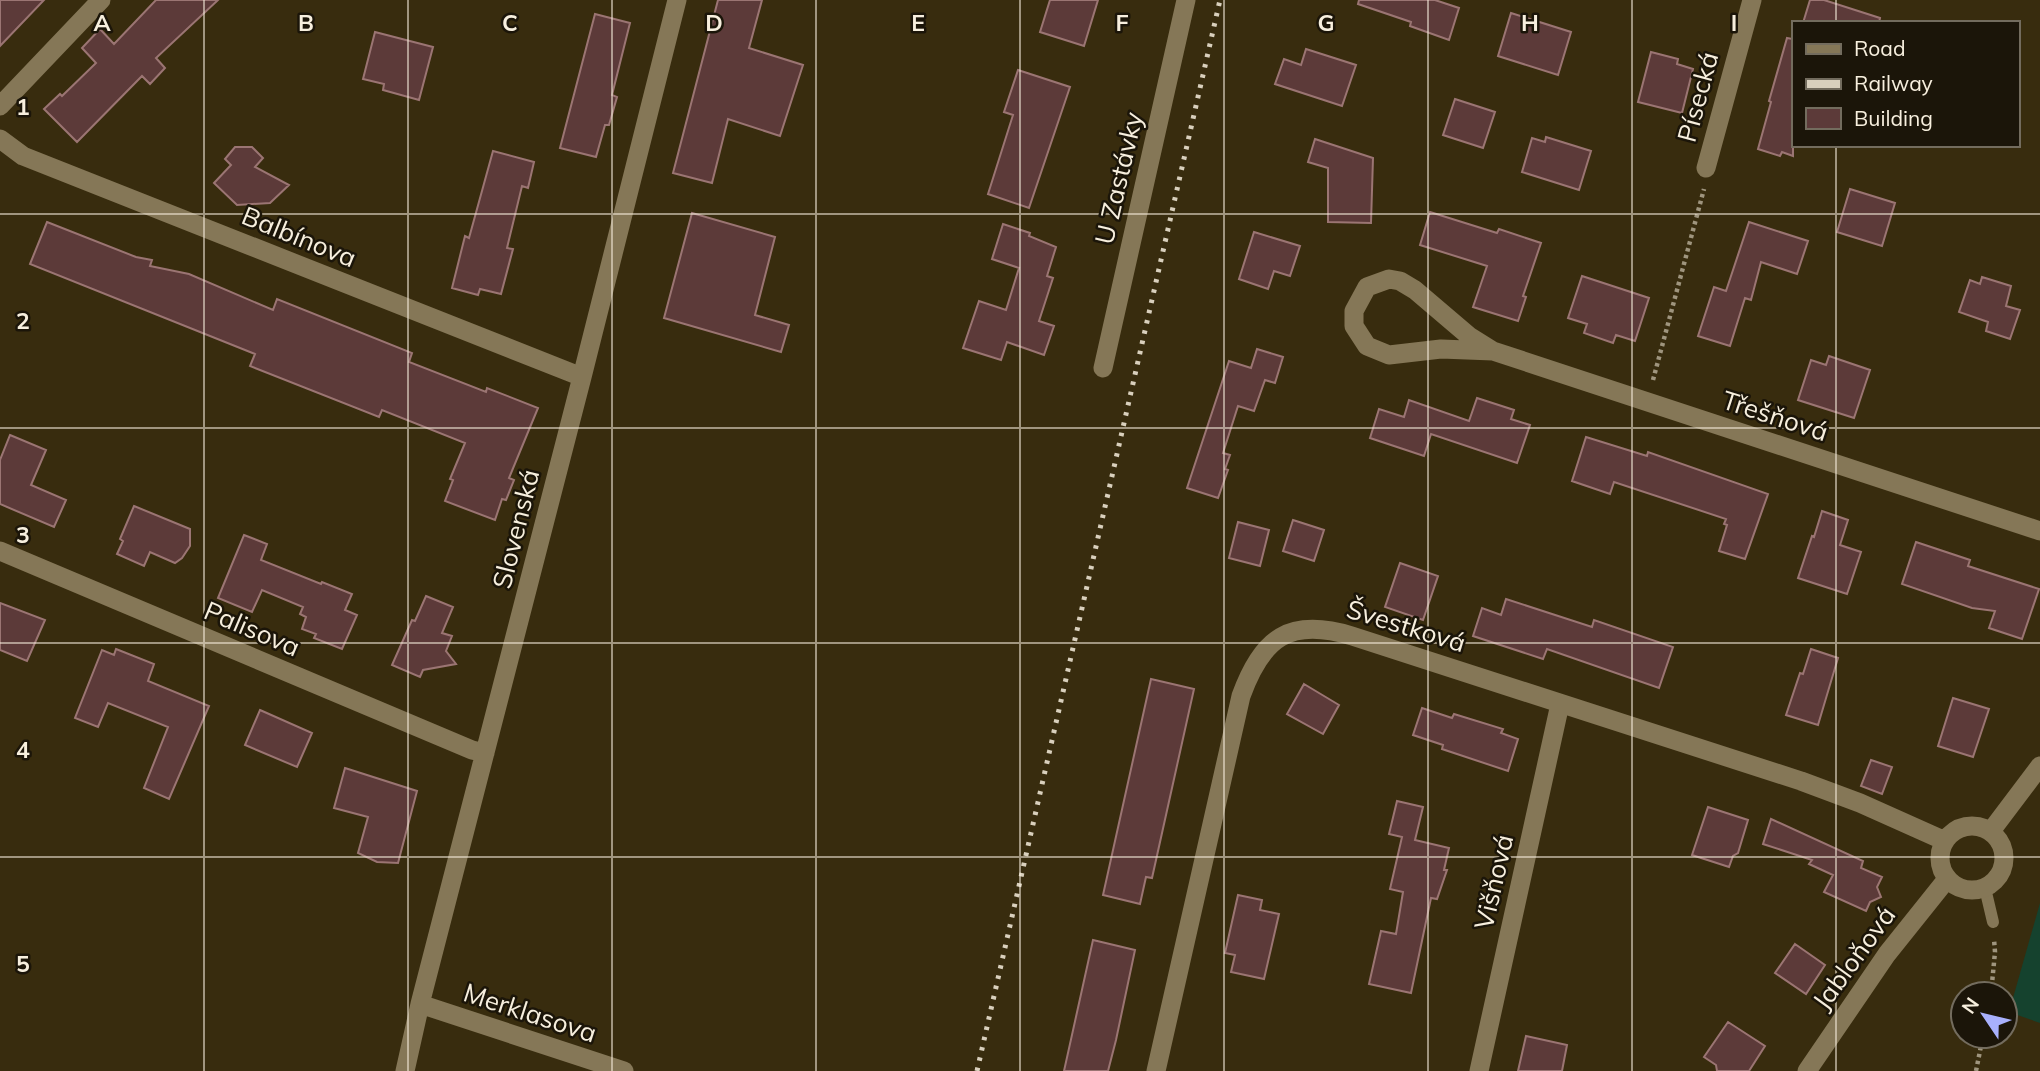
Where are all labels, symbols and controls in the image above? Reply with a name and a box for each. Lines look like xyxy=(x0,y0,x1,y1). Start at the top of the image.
text: A xyxy=(93,8,111,37)
text: B xyxy=(298,8,314,37)
text: C xyxy=(502,8,518,37)
text: D xyxy=(705,8,723,37)
text: E xyxy=(911,8,925,37)
text: F xyxy=(1115,8,1129,37)
text: G xyxy=(1317,8,1335,37)
text: H xyxy=(1521,8,1539,37)
text: I xyxy=(1731,8,1737,37)
legend xyxy=(1792,21,2019,147)
text: Road xyxy=(1854,35,1905,61)
street label: Písecká xyxy=(1670,48,1725,146)
text: Railway xyxy=(1854,70,1933,96)
text: 1 xyxy=(16,92,30,121)
text: Building xyxy=(1854,105,1933,131)
street label: U Zastávky xyxy=(1087,108,1150,247)
street label: Balbínova xyxy=(237,199,361,274)
text: 2 xyxy=(16,306,30,335)
street label: Třešňová xyxy=(1718,383,1832,448)
street label: Slovenská xyxy=(485,466,546,592)
text: 3 xyxy=(16,520,30,549)
street label: Švestková xyxy=(1343,592,1470,659)
street label: Palisova xyxy=(199,594,305,663)
text: 4 xyxy=(16,735,30,764)
street label: Višňová xyxy=(1467,831,1520,933)
street label: Jabloňová xyxy=(1805,899,1902,1016)
text: 5 xyxy=(16,949,30,978)
street label: Merklasova xyxy=(460,976,601,1050)
north arrow xyxy=(1949,980,2019,1050)
text: N xyxy=(1956,992,1984,1018)

